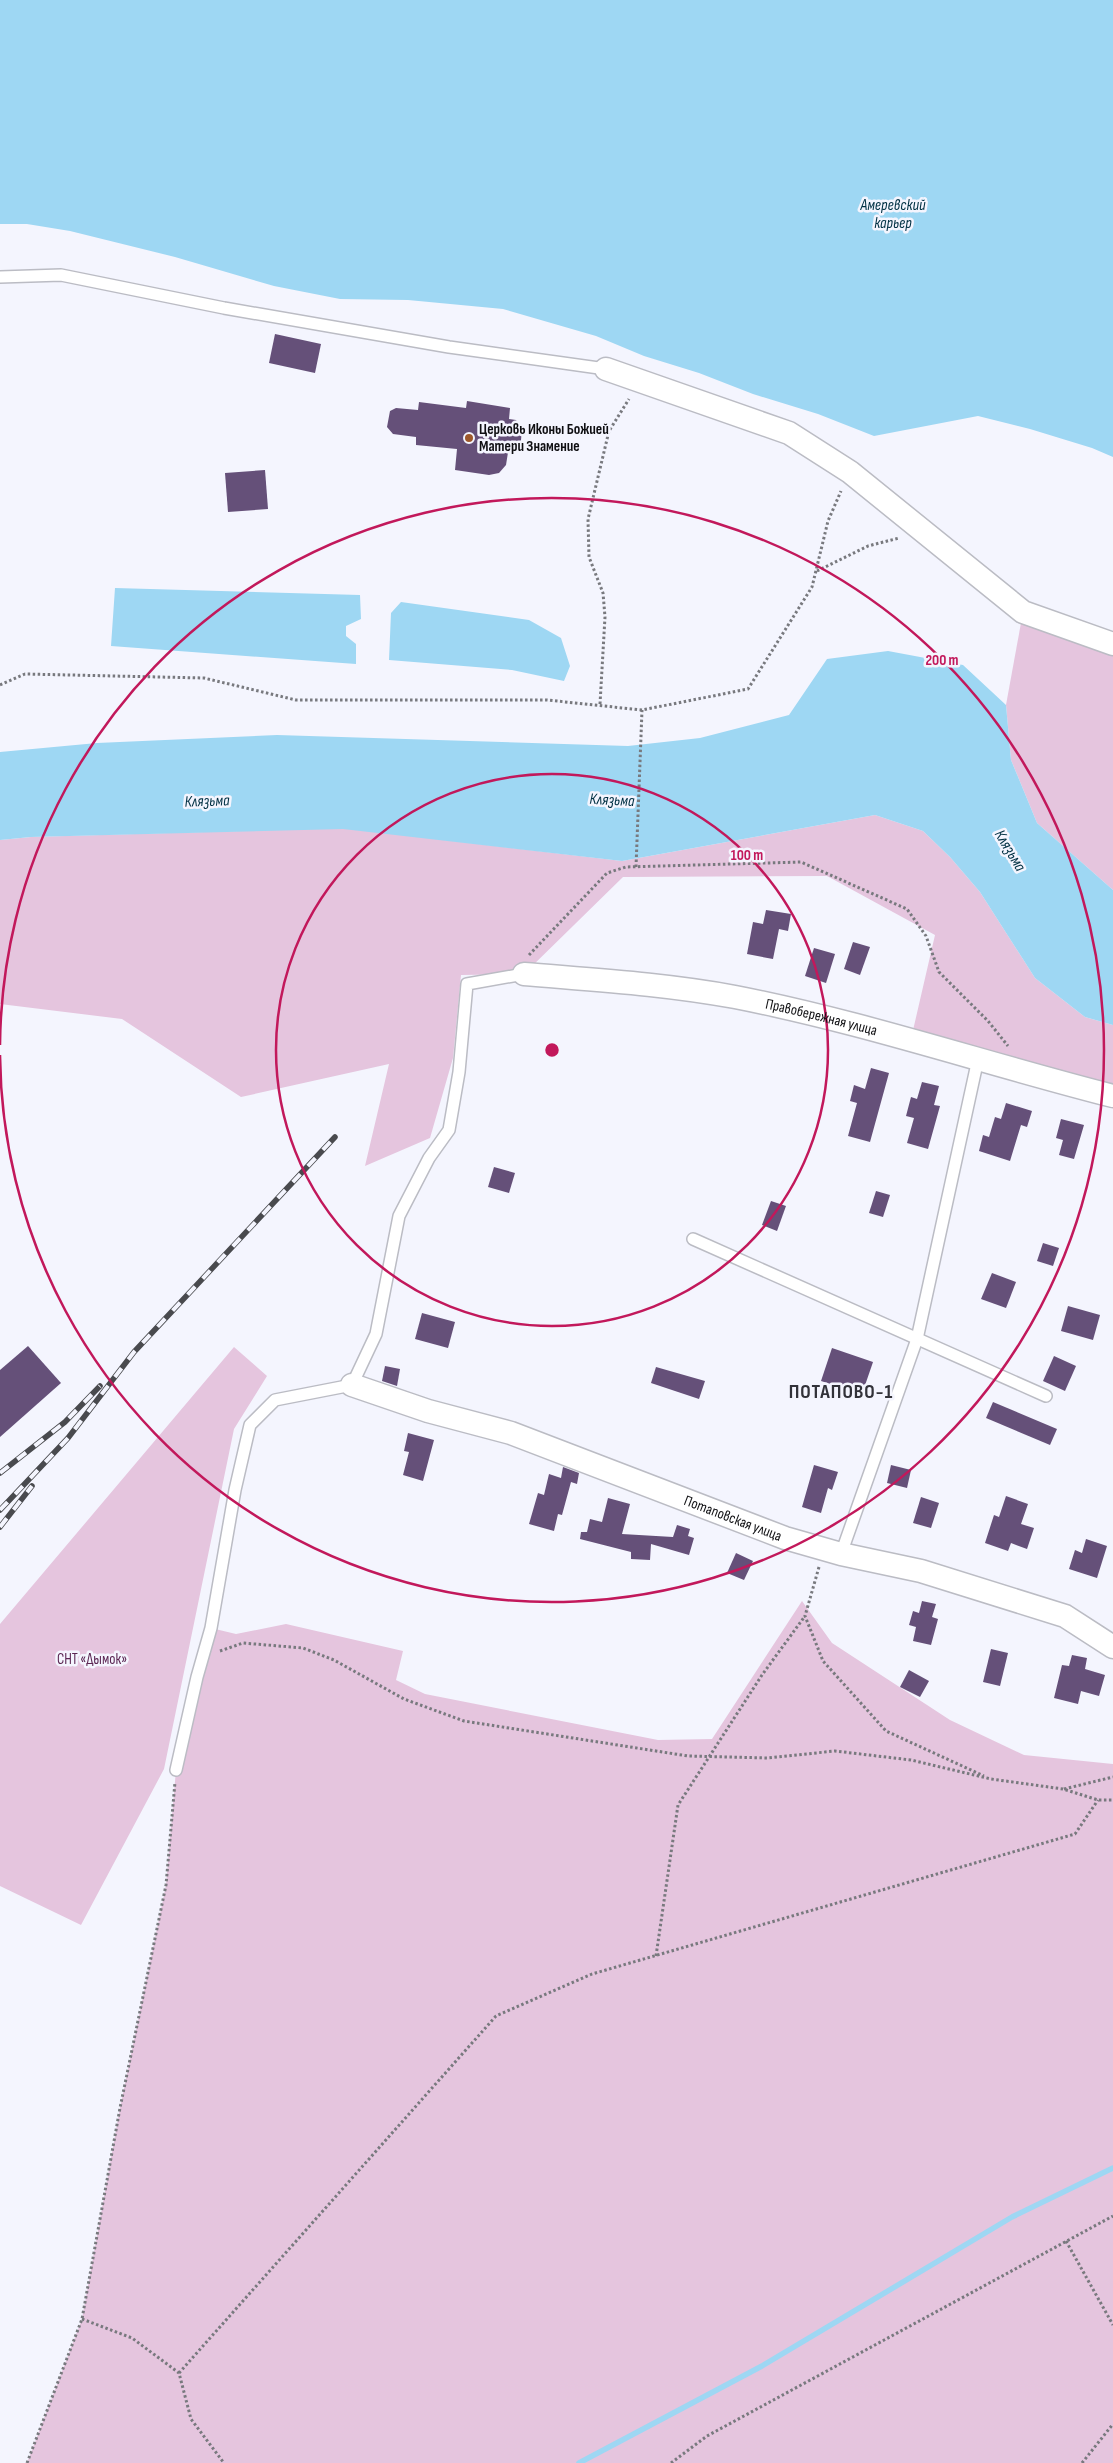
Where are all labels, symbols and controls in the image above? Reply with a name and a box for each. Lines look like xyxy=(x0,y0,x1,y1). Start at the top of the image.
water label: Амеревский карьер xyxy=(859,196,926,233)
place label: Церковь Иконы Божией Матери Знамение xyxy=(479,420,609,456)
marker: Церковь Иконы Божией Матери Знамение xyxy=(463,432,475,444)
text: 200 m xyxy=(925,651,959,670)
water label: Клязьма xyxy=(589,790,635,811)
water label: Клязьма xyxy=(184,791,230,812)
water label: Клязьма xyxy=(990,827,1030,875)
text: 100 m xyxy=(731,846,763,865)
street label: Правобережная улица xyxy=(764,995,879,1040)
centre of rings xyxy=(543,1041,561,1059)
district label: ПОТАПОВО-1 xyxy=(789,1380,893,1404)
street label: Потаповская улица xyxy=(681,1491,785,1546)
park label: СНТ «Дымок» xyxy=(57,1650,127,1669)

